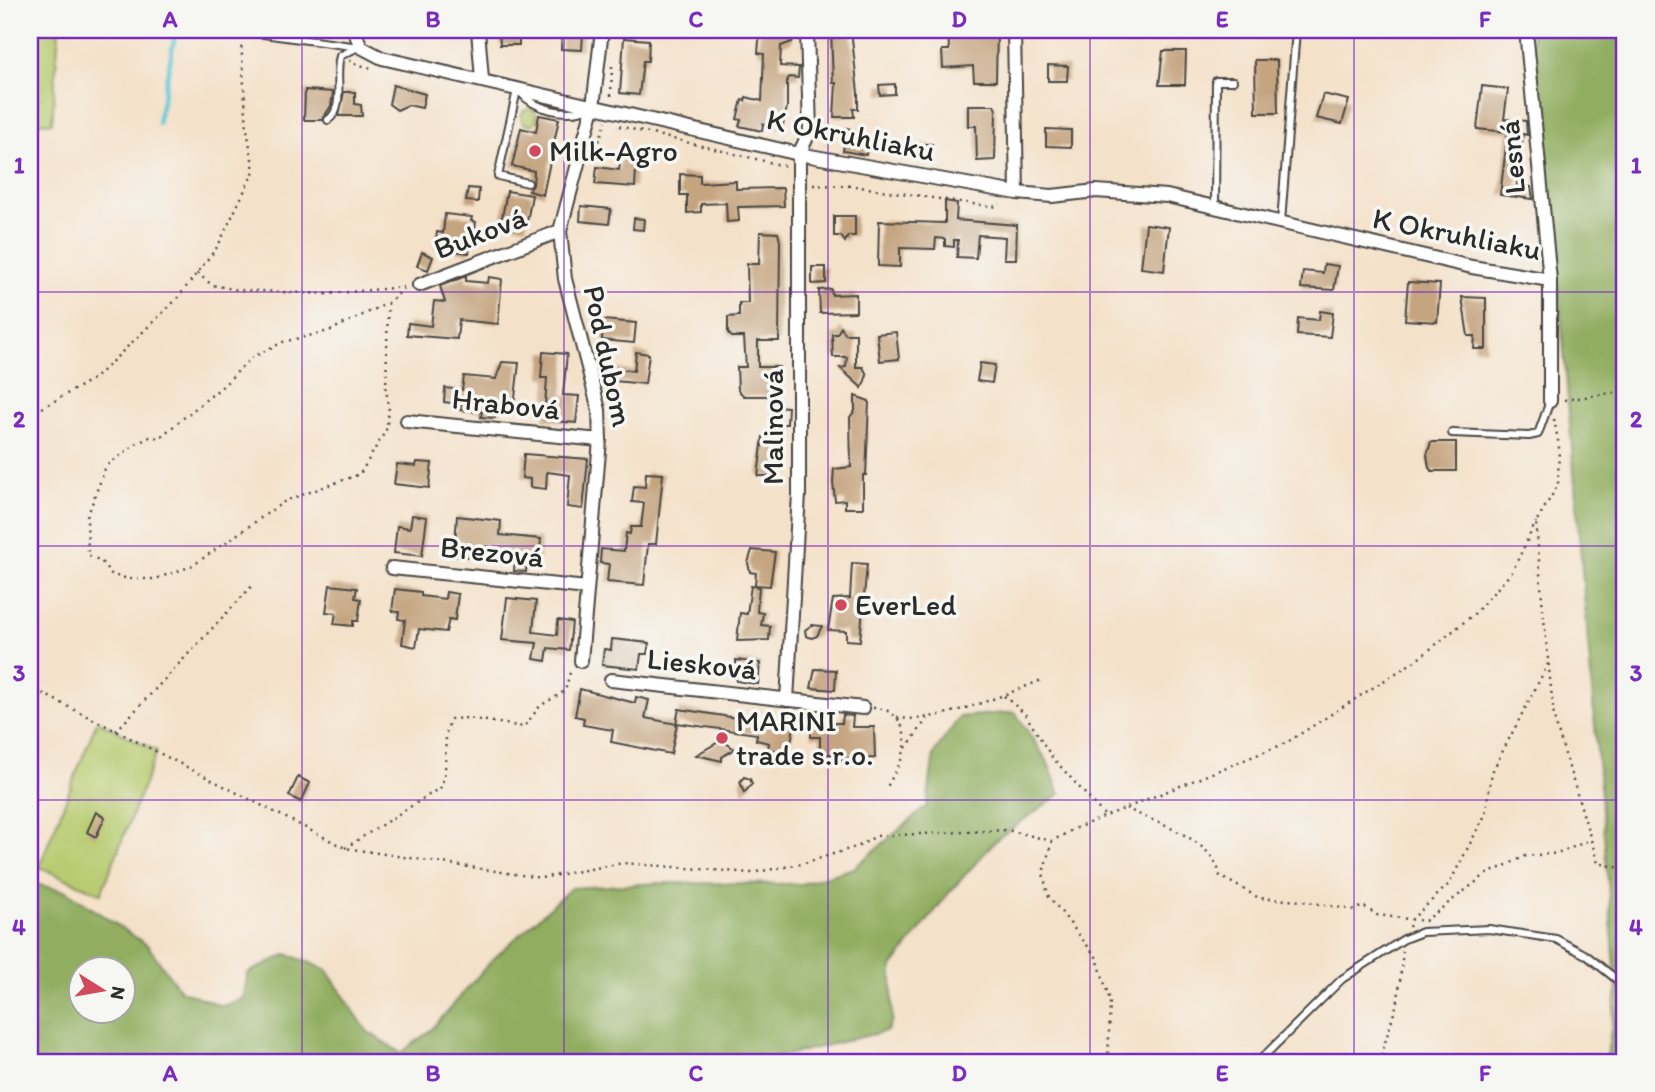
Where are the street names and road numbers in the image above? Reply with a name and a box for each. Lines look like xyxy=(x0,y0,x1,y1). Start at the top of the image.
street label: K Okruhliaku xyxy=(764,100,938,169)
street label: Lesná xyxy=(1490,118,1533,196)
street label: Buková xyxy=(428,198,532,267)
street label: K Okruhliaku xyxy=(1370,199,1544,268)
street label: Pod dubom xyxy=(575,282,642,430)
street label: Malinová xyxy=(754,369,791,485)
street label: Hrabová xyxy=(450,379,562,428)
street label: Brezová xyxy=(438,528,546,575)
street label: Liesková xyxy=(645,639,759,688)

